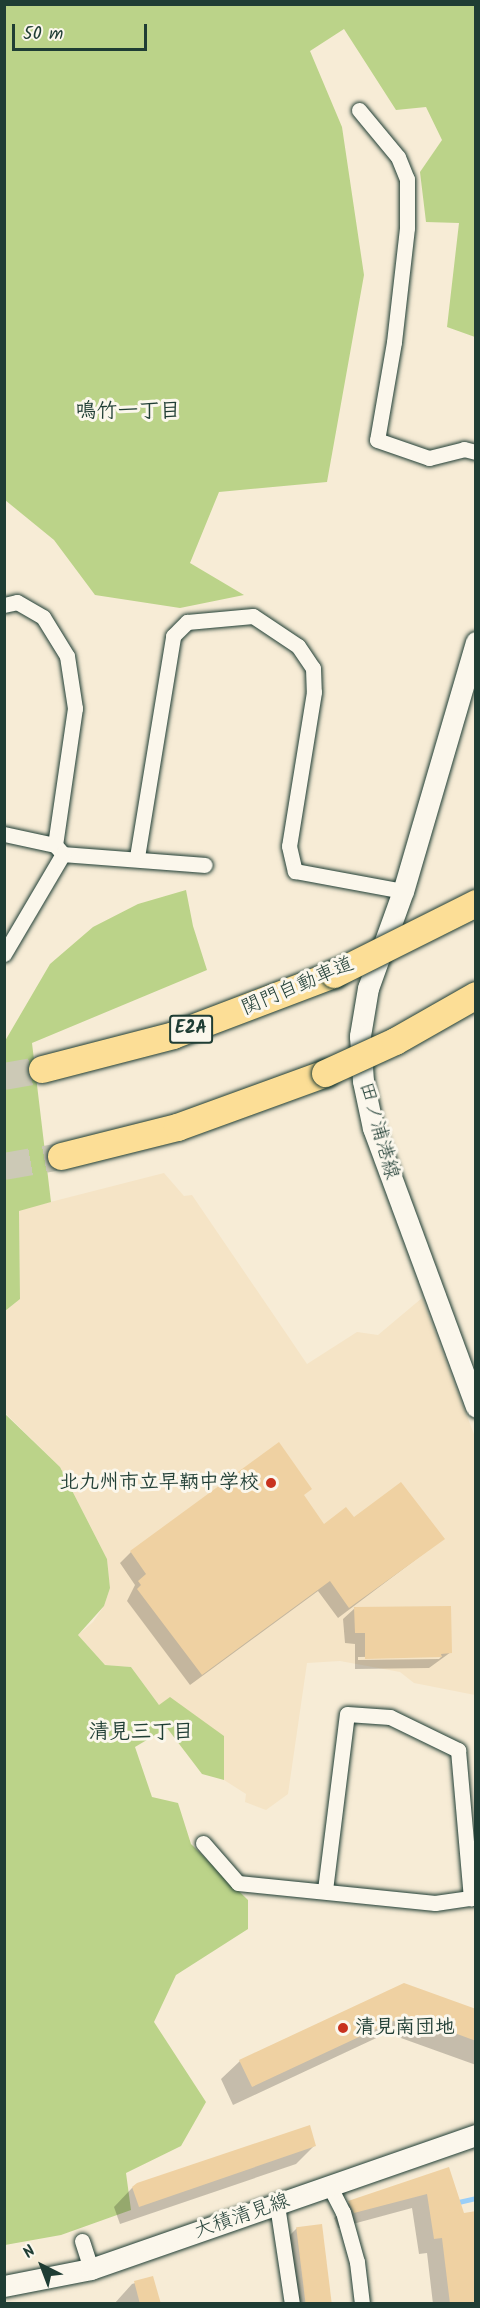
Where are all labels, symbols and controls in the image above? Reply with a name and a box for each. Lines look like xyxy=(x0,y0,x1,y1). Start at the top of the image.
scale bar xyxy=(15,12,150,50)
text: 50 m xyxy=(23,20,63,49)
district label: 鳴竹一丁目 xyxy=(76,399,180,425)
street label: 関門自動車道 xyxy=(238,953,358,1021)
road number: E2A xyxy=(168,1014,213,1044)
street label: 田ノ浦港線 xyxy=(353,1080,403,1182)
place label: 北九州市立早鞆中学校 xyxy=(59,1471,259,1495)
marker: 北九州市立早鞆中学校 xyxy=(264,1476,278,1490)
district label: 清見三丁目 xyxy=(89,1720,193,1746)
place label: 清見南団地 xyxy=(355,2016,455,2040)
marker: 清見南団地 xyxy=(336,2021,350,2035)
street label: 大積清見線 xyxy=(191,2189,293,2245)
north arrow xyxy=(12,2236,72,2296)
text: N xyxy=(17,2240,42,2265)

